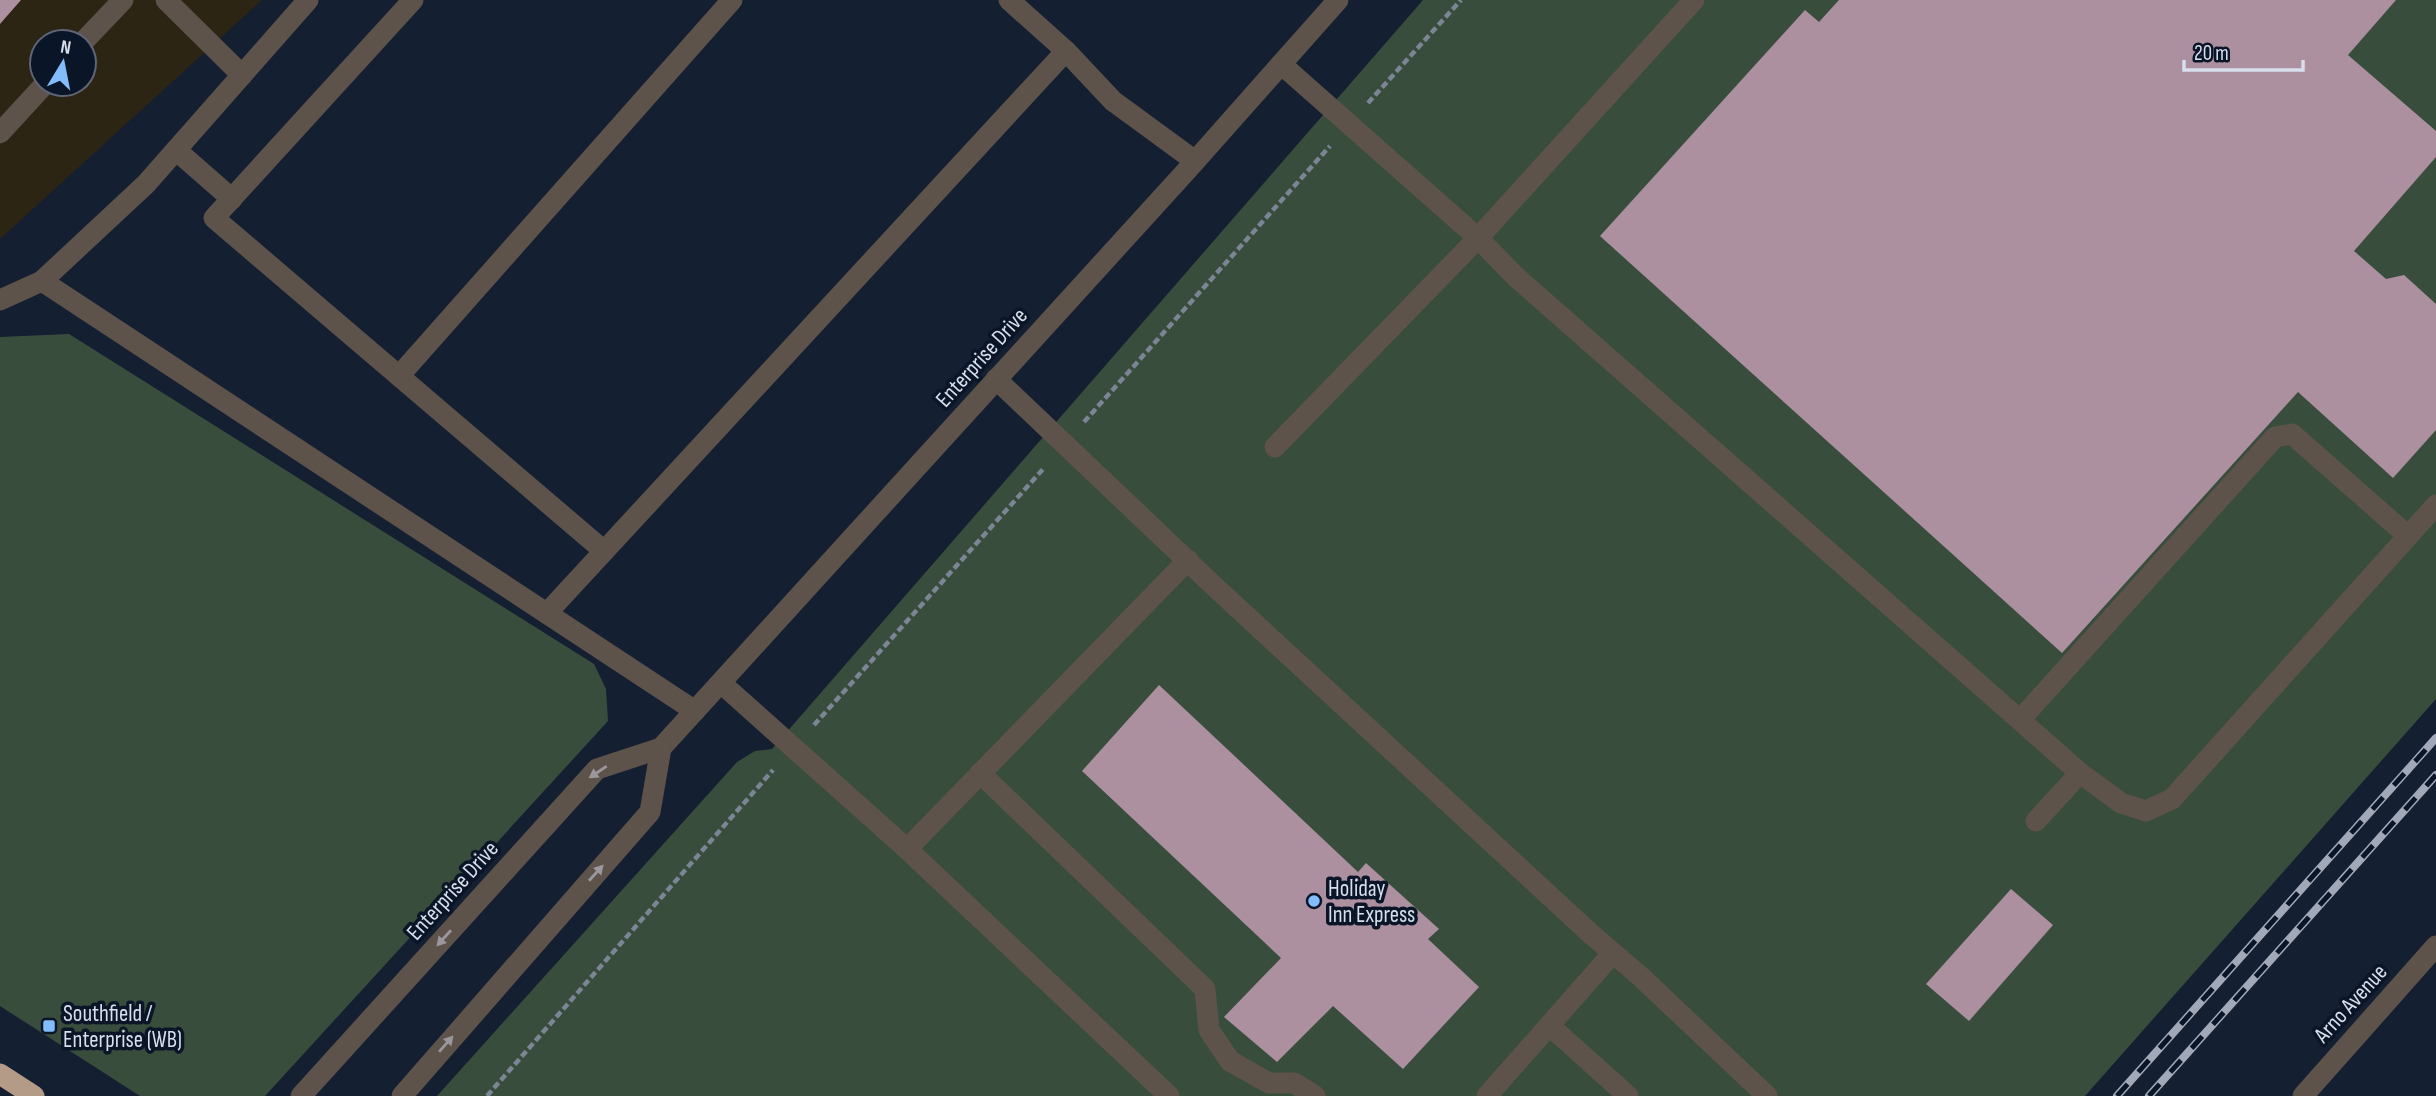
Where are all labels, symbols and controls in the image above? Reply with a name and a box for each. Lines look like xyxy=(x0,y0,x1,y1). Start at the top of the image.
north arrow xyxy=(28,28,98,98)
scale bar xyxy=(2184,28,2303,72)
text: N xyxy=(59,36,73,60)
text: 20 m xyxy=(2194,41,2229,66)
street label: Enterprise Drive xyxy=(930,302,1034,413)
one-way arrow xyxy=(588,765,608,778)
street label: Enterprise Drive xyxy=(401,835,505,946)
one-way arrow xyxy=(588,864,604,882)
place label: Holiday Inn Express xyxy=(1328,875,1415,929)
marker: Holiday Inn Express xyxy=(1306,893,1322,909)
one-way arrow xyxy=(436,929,452,947)
street label: Arno Avenue xyxy=(2307,959,2393,1050)
place label: Southfield / Enterprise (WB) xyxy=(63,1000,182,1054)
marker: Southfield / Enterprise (WB) xyxy=(41,1018,57,1034)
one-way arrow xyxy=(438,1036,453,1053)

